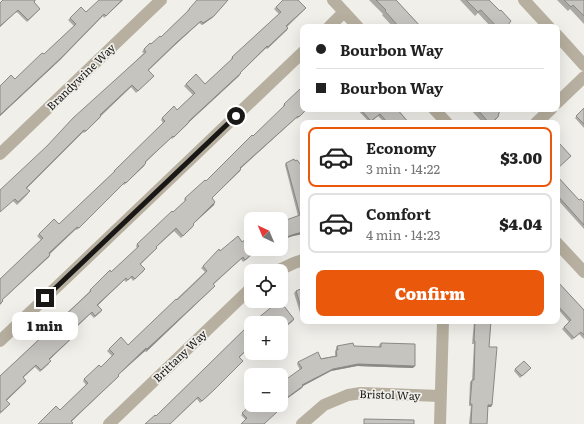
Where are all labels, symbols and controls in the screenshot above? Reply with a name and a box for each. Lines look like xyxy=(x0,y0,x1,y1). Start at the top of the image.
text: Bourbon Way xyxy=(340,38,443,61)
street label: Brandywine Way xyxy=(42,39,119,113)
text: Bourbon Way xyxy=(340,76,443,99)
route start xyxy=(227,107,245,125)
text: Economy xyxy=(366,136,436,159)
icon: car xyxy=(318,139,354,175)
text: $3.00 xyxy=(500,146,542,169)
text: 3 min · 14:22 xyxy=(366,159,440,178)
text: Comfort xyxy=(366,202,431,225)
icon: car xyxy=(318,205,354,241)
north arrow xyxy=(244,212,288,256)
map controls xyxy=(244,212,288,412)
text: $4.04 xyxy=(499,212,542,235)
text: 4 min · 14:23 xyxy=(366,225,441,244)
button: locate xyxy=(244,264,288,308)
button: Confirm xyxy=(316,270,544,316)
route end xyxy=(36,289,54,307)
callout: 1 min xyxy=(12,312,78,340)
text: 1 min xyxy=(27,316,63,335)
button: + xyxy=(244,316,288,360)
street label: Brittany Way xyxy=(149,325,210,385)
button: − xyxy=(244,368,288,412)
street label: Bristol Way xyxy=(359,385,421,403)

